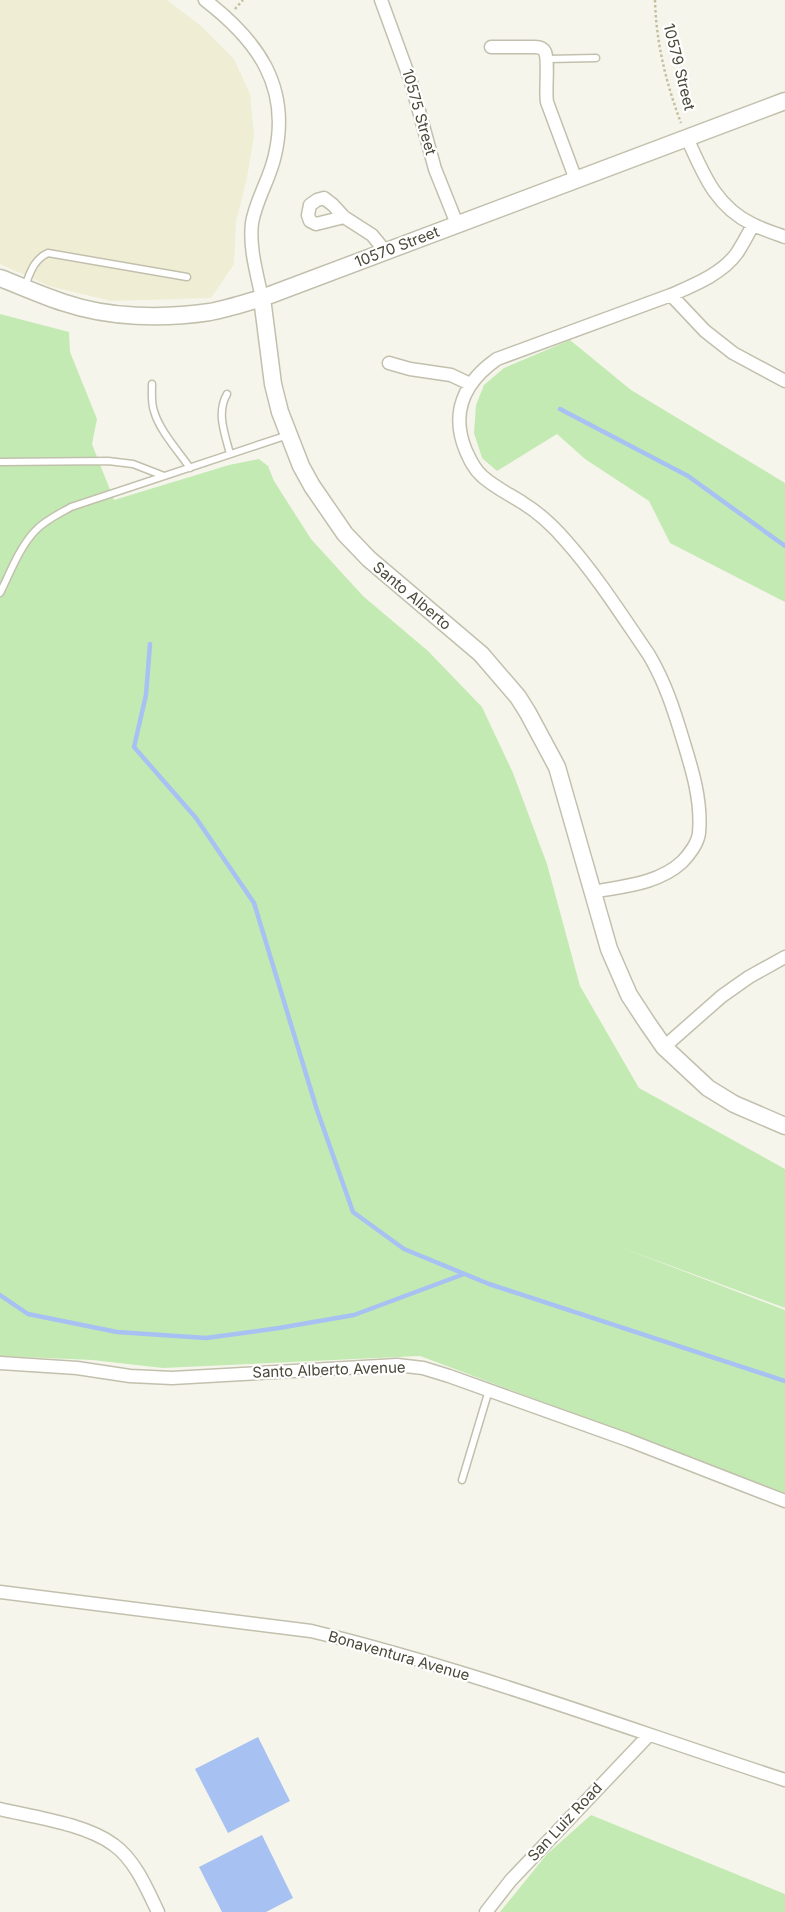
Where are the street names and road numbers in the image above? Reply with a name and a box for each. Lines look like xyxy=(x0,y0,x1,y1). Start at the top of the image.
street label: 10579 Street xyxy=(660,21,699,112)
street label: 10575 Street xyxy=(398,67,441,157)
street label: 10570 Street xyxy=(352,222,442,271)
street label: Santo Alberto xyxy=(369,557,455,634)
street label: Santo Alberto Avenue xyxy=(252,1357,406,1382)
street label: Bonaventura Avenue xyxy=(326,1626,472,1685)
street label: San Luiz Road xyxy=(523,1778,606,1865)

